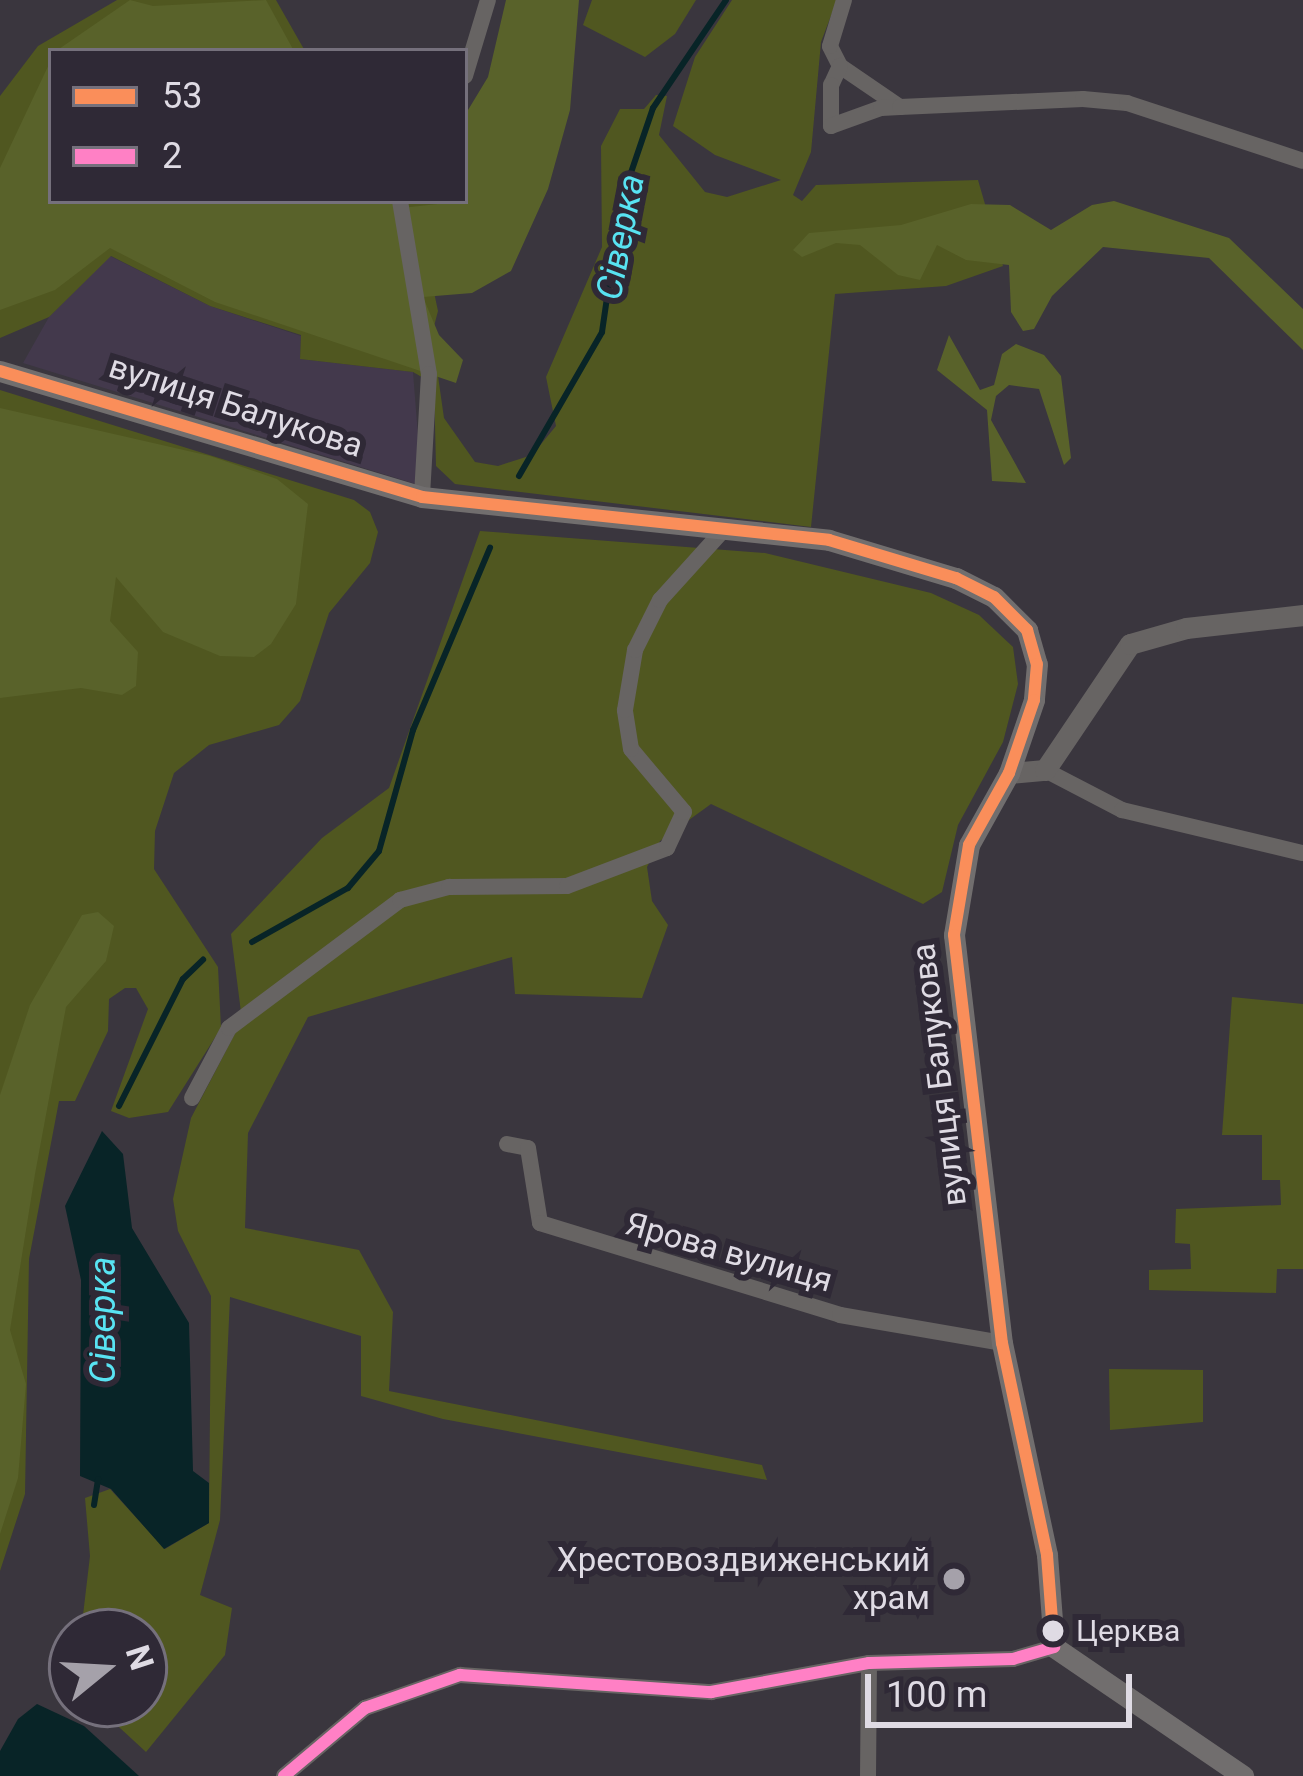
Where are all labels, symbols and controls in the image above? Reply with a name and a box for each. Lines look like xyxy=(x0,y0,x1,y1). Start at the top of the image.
legend xyxy=(48,48,468,204)
text: 53 xyxy=(162,75,202,117)
text: 2 xyxy=(162,135,182,177)
water label: Сіверка xyxy=(588,170,654,304)
street label: вулиця Балукова xyxy=(104,346,368,466)
street label: вулиця Балукова xyxy=(903,941,975,1209)
street label: Ярова вулиця xyxy=(621,1204,837,1300)
water label: Сіверка xyxy=(82,1256,126,1384)
place label: Хрестовоздвиженський храм xyxy=(557,1540,930,1618)
marker: Хрестовоздвиженський храм xyxy=(941,1566,967,1592)
north arrow xyxy=(48,1608,168,1728)
place label: Церква xyxy=(1076,1613,1180,1649)
marker: Церква xyxy=(1042,1620,1064,1642)
text: N xyxy=(118,1641,162,1675)
scale bar xyxy=(871,1650,1138,1724)
text: 100 m xyxy=(886,1674,987,1716)

